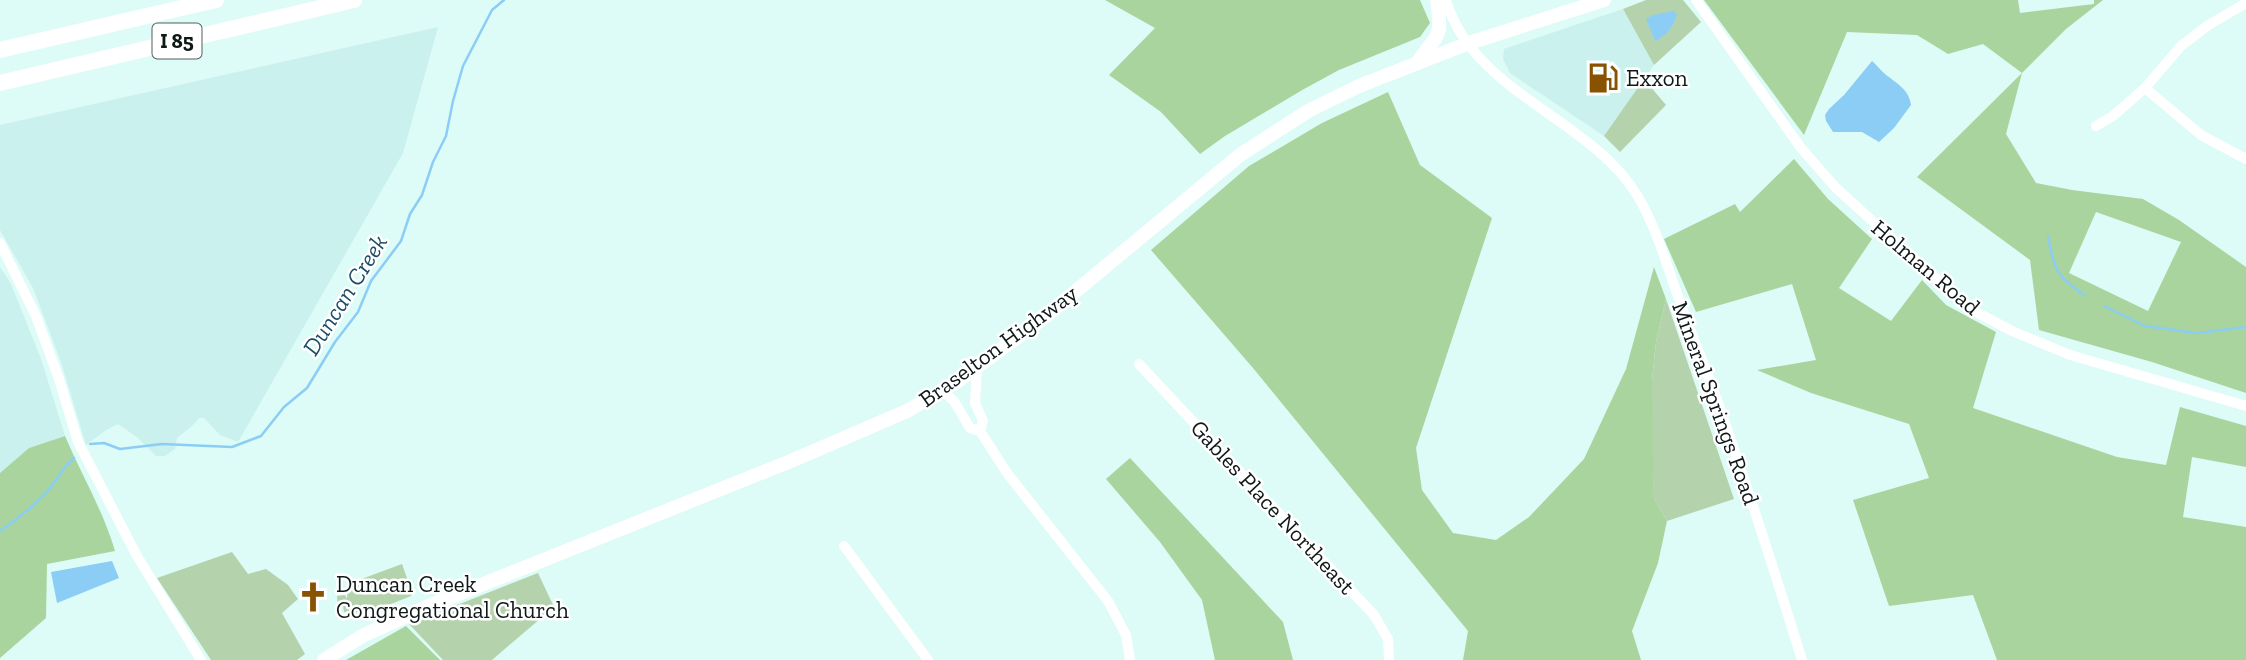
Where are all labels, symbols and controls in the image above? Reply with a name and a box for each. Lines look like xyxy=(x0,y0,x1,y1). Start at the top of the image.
road number: I 85 xyxy=(152,23,202,58)
fuel station icon: Exxon xyxy=(1586,61,1620,95)
place label: Exxon xyxy=(1626,64,1688,92)
street label: Holman Road xyxy=(1866,213,1986,321)
water label: Duncan Creek xyxy=(296,229,393,360)
street label: Braselton Highway xyxy=(913,279,1083,413)
street label: Mineral Springs Road xyxy=(1666,297,1766,509)
street label: Gables Place Northeast xyxy=(1185,414,1361,600)
place label: Duncan Creek Congregational Church xyxy=(336,570,569,624)
church icon: Duncan Creek Congregational Church xyxy=(296,580,330,614)

